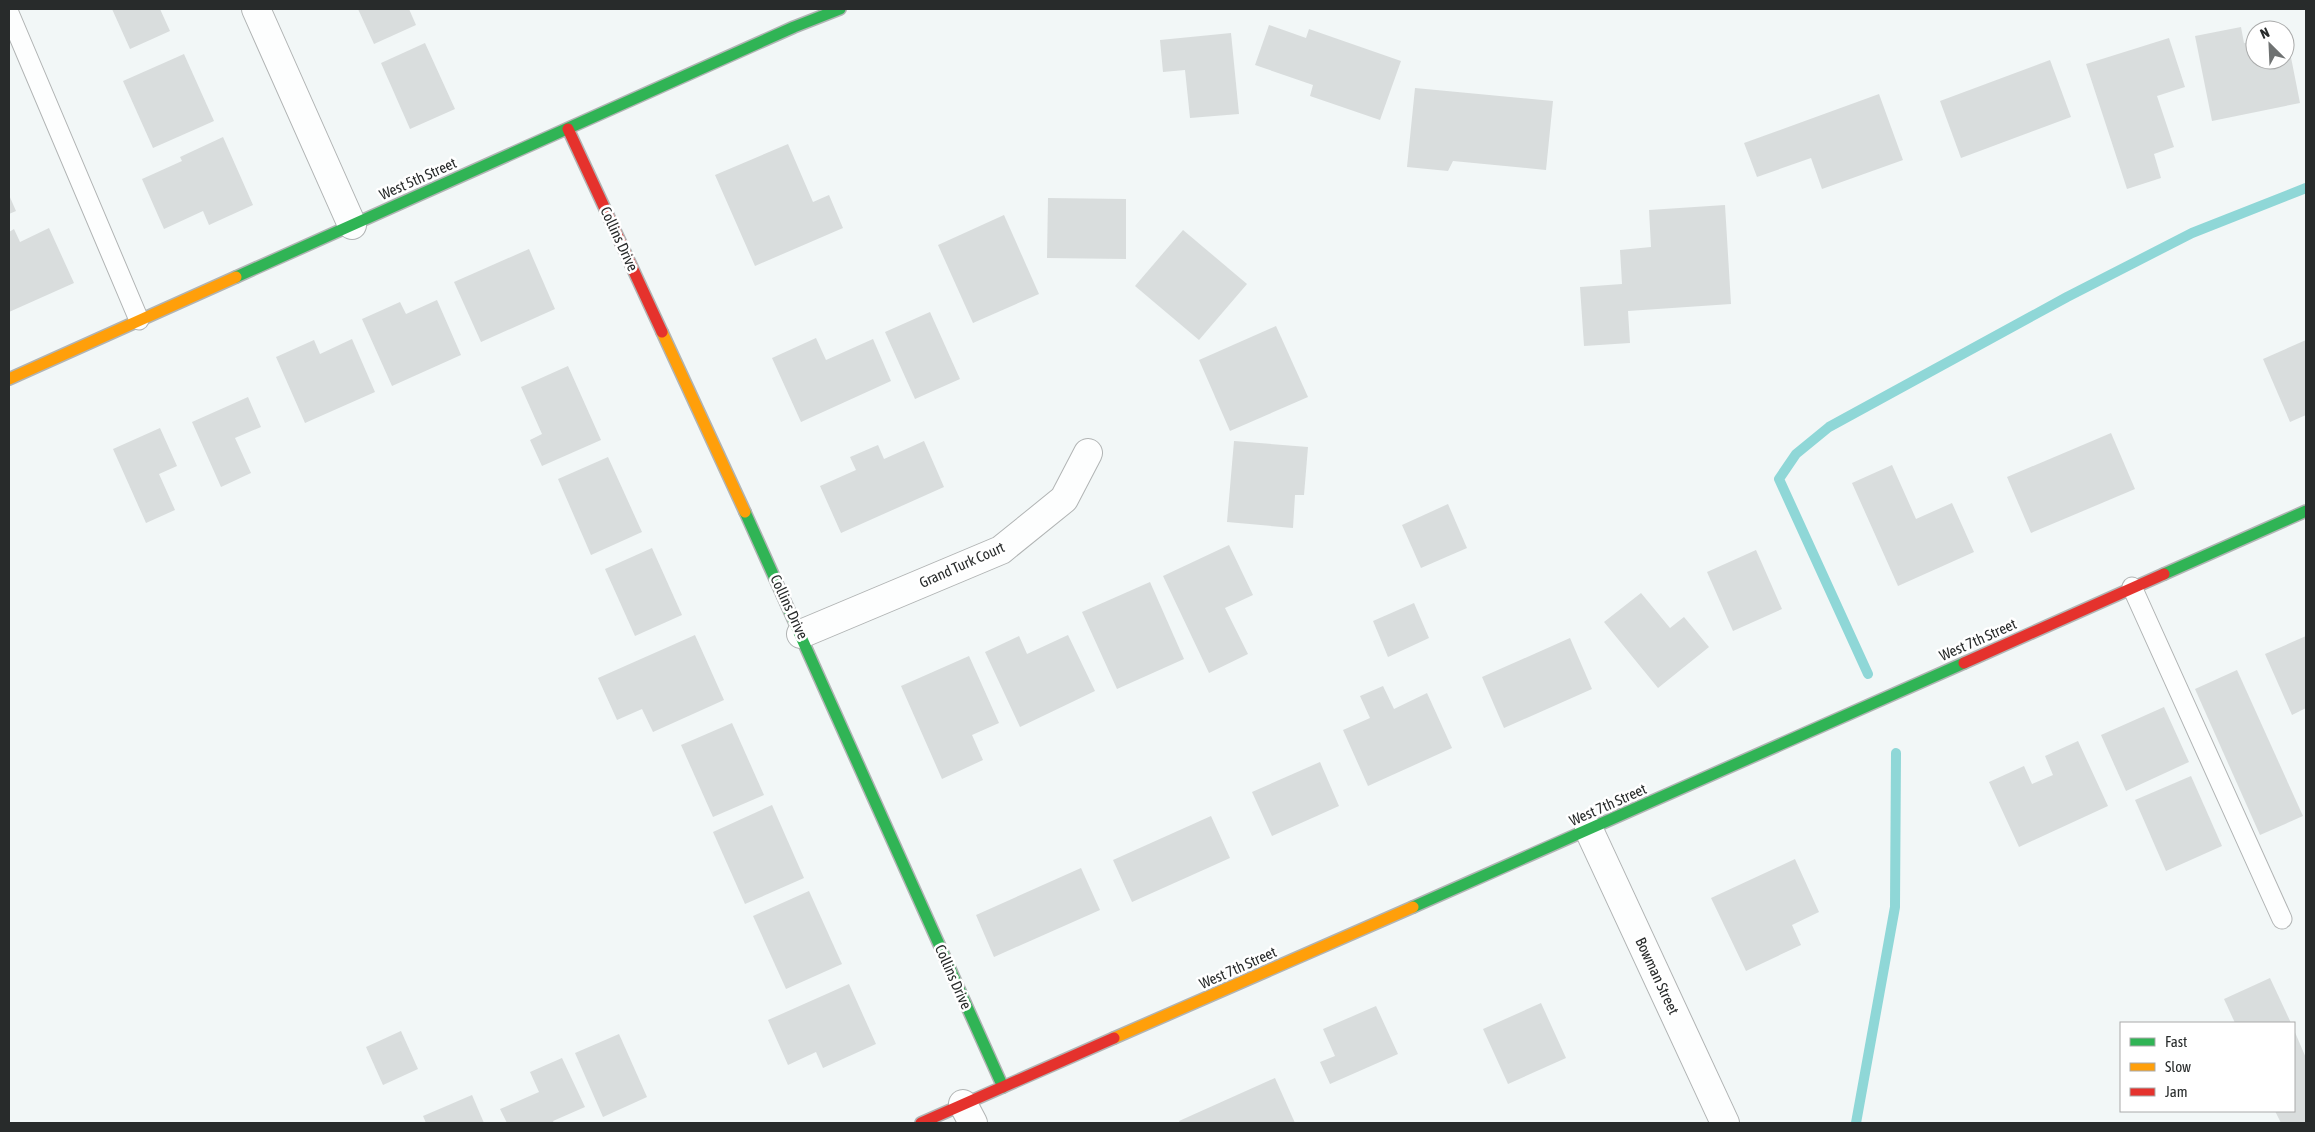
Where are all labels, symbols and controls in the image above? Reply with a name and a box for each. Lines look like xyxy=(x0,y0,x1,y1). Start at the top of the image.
north arrow xyxy=(2245,20,2295,70)
text: N xyxy=(2258,24,2272,42)
street label: West 5th Street xyxy=(377,154,459,203)
street label: Collins Drive xyxy=(597,204,642,274)
street label: Grand Turk Court xyxy=(917,538,1007,591)
street label: Collins Drive xyxy=(767,572,812,642)
street label: West 7th Street xyxy=(1937,615,2019,664)
street label: West 7th Street xyxy=(1567,780,1649,829)
street label: Bowman Street xyxy=(1632,935,1683,1017)
street label: Collins Drive xyxy=(932,942,975,1012)
street label: West 7th Street xyxy=(1197,943,1279,992)
legend xyxy=(2120,1022,2295,1112)
text: Fast xyxy=(2165,1033,2187,1050)
text: Slow xyxy=(2165,1058,2191,1075)
text: Jam xyxy=(2165,1083,2188,1100)

